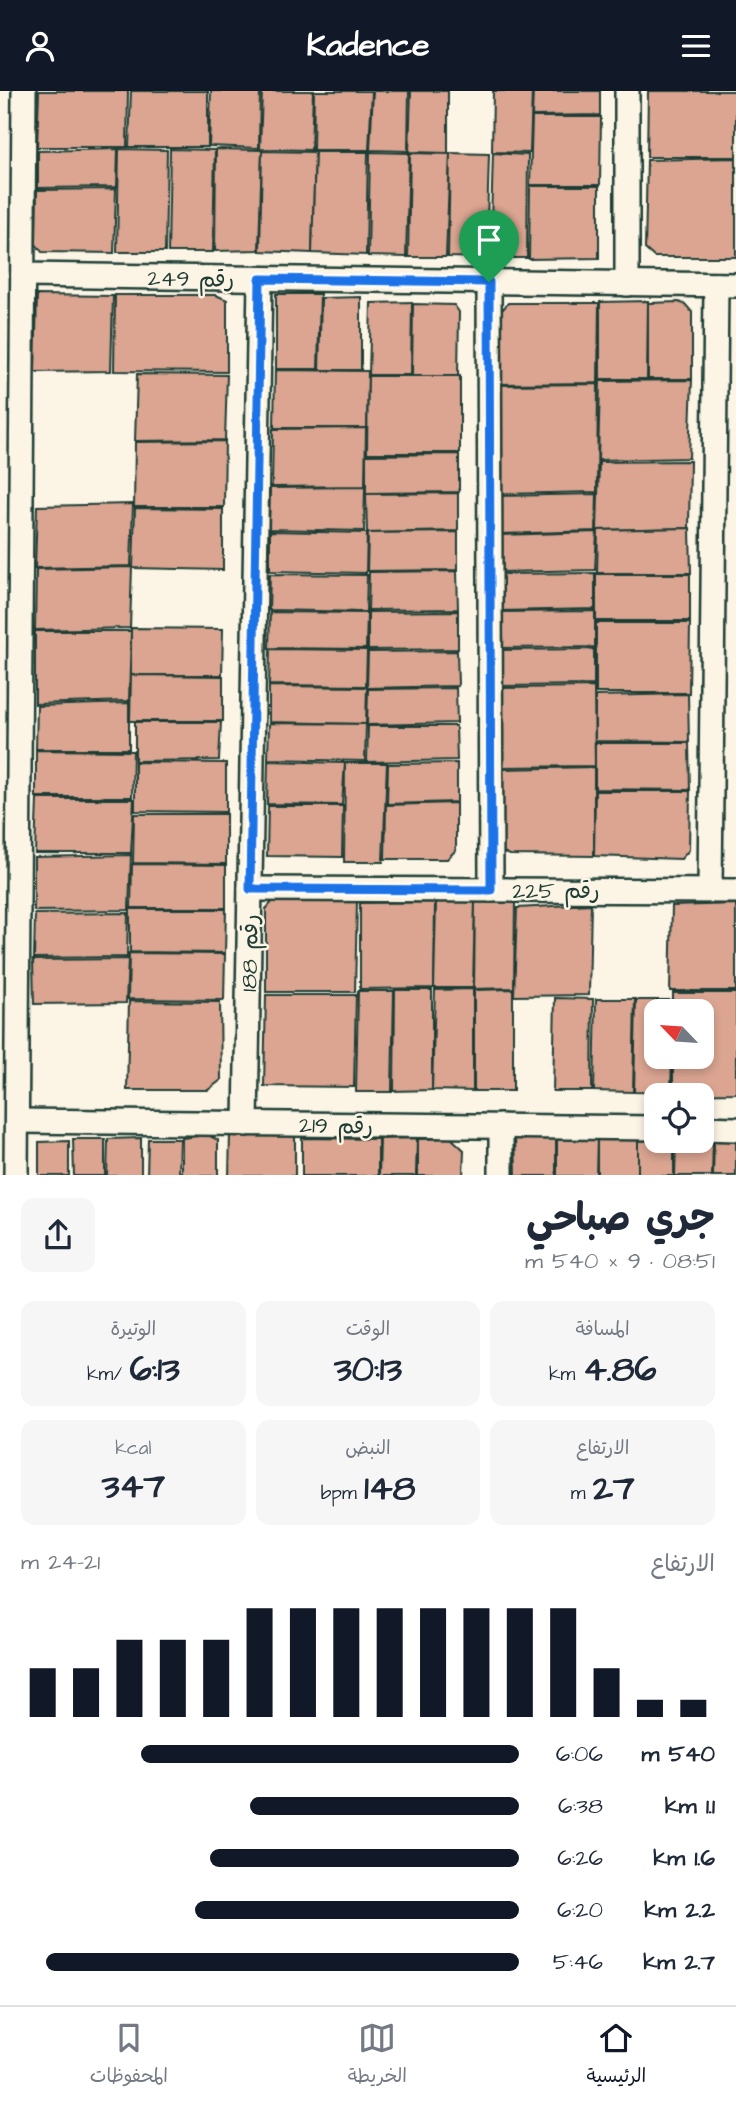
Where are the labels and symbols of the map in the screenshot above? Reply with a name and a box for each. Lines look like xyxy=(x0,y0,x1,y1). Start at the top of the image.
pin xyxy=(459,210,519,282)
street label: رقم 249 xyxy=(147,262,235,297)
street label: رقم 225 xyxy=(512,875,600,908)
street label: رقم 188 xyxy=(233,914,268,992)
north arrow xyxy=(644,999,714,1069)
street label: رقم 219 xyxy=(299,1109,373,1144)

